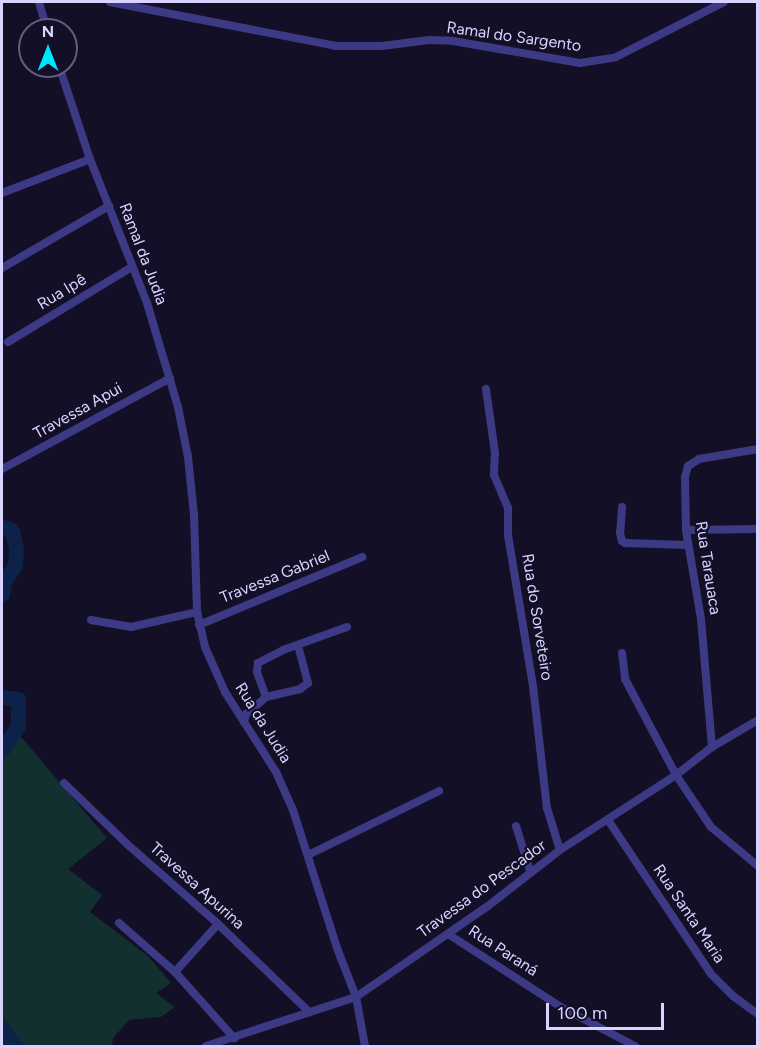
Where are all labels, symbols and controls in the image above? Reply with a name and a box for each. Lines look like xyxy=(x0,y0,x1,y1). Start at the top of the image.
north arrow xyxy=(18,18,78,78)
street label: Ramal do Sargento xyxy=(445,18,583,56)
text: N xyxy=(42,22,54,41)
street label: Ramal da Judia xyxy=(115,200,171,308)
street label: Rua Ipê xyxy=(34,270,90,314)
street label: Travessa Apui xyxy=(30,379,126,443)
street label: Rua Tarauaca xyxy=(691,520,725,616)
street label: Travessa Gabriel xyxy=(217,546,333,608)
street label: Rua do Sorveteiro xyxy=(517,552,557,682)
street label: Rua da Judia xyxy=(231,679,295,767)
street label: Travessa do Pescador xyxy=(414,836,550,942)
street label: Travessa Apurina xyxy=(146,838,248,934)
street label: Rua Santa Maria xyxy=(649,861,729,967)
street label: Rua Paraná xyxy=(465,921,541,981)
scale bar xyxy=(549,991,668,1029)
text: 100 m xyxy=(557,1002,607,1024)

